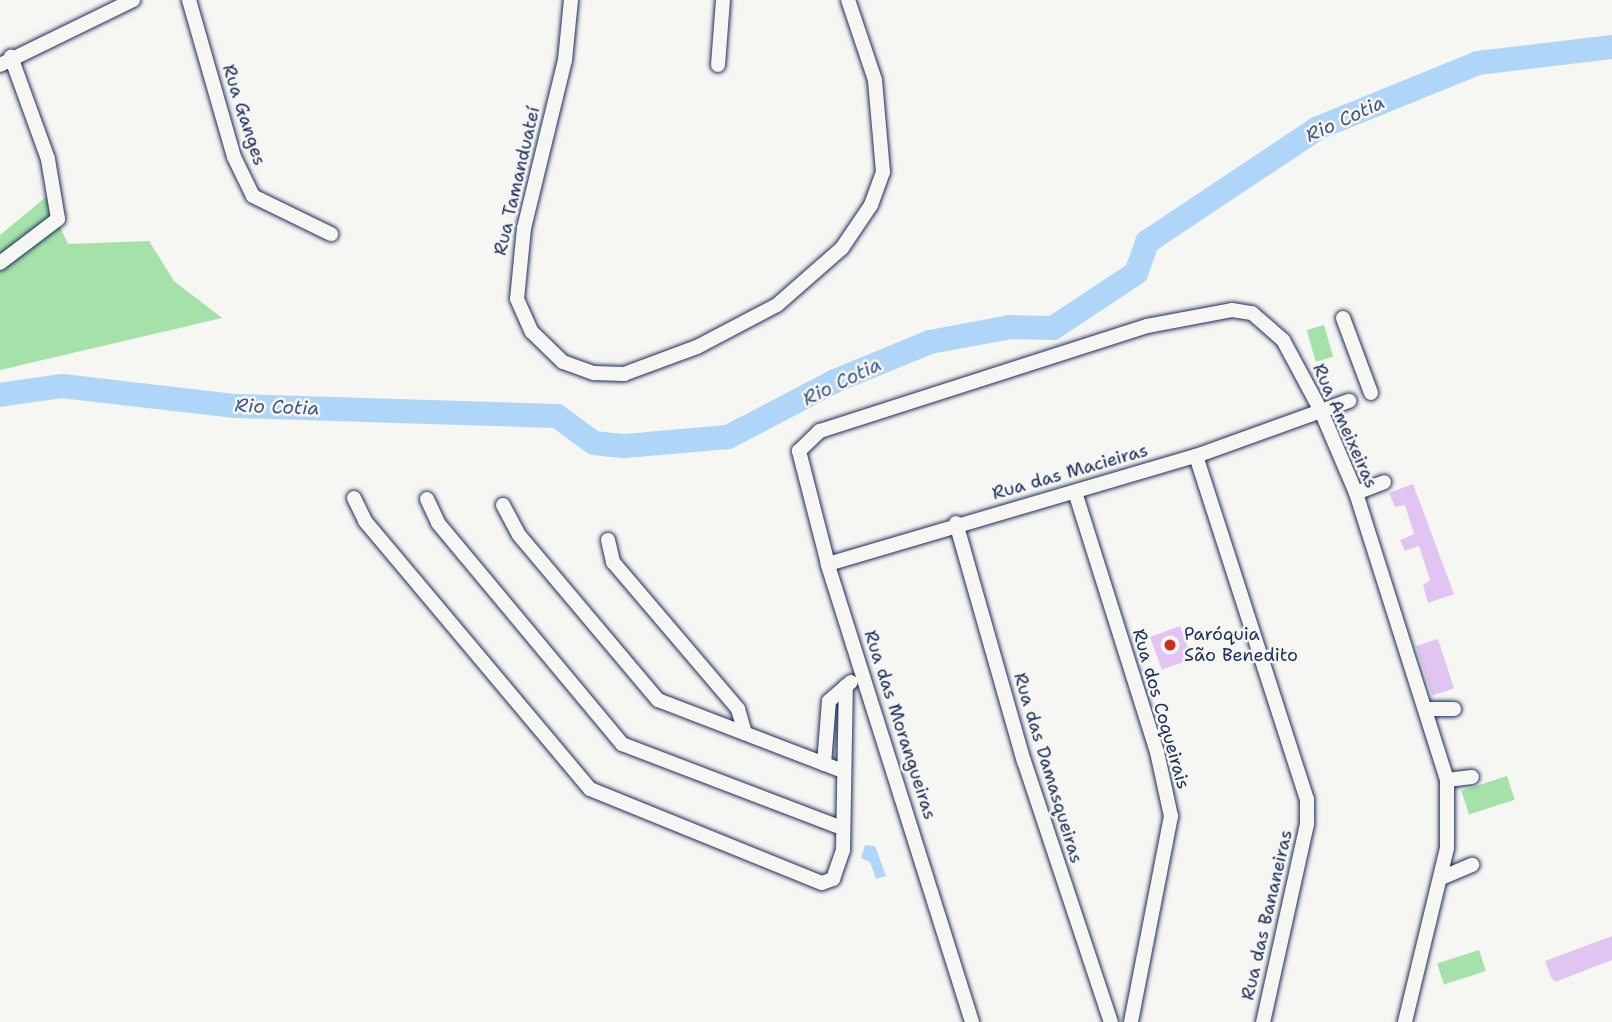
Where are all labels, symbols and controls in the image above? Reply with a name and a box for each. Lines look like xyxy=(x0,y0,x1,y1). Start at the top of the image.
street label: Rua Ganges xyxy=(218,62,270,168)
water label: Rio Cotia xyxy=(1302,91,1388,147)
street label: Rua Tamanduateí xyxy=(489,105,545,257)
water label: Rio Cotia xyxy=(799,353,885,411)
street label: Rua Ameixeiras xyxy=(1308,360,1382,492)
water label: Rio Cotia xyxy=(234,394,320,420)
street label: Rua das Macieiras xyxy=(990,439,1150,505)
place label: Paróquia São Benedito xyxy=(1184,624,1298,666)
street label: Rua dos Coqueirais xyxy=(1128,626,1194,792)
street label: Rua das Morangueiras xyxy=(859,628,941,822)
marker: Paróquia São Benedito xyxy=(1162,637,1178,653)
street label: Rua das Damasqueiras xyxy=(1009,670,1087,866)
street label: Rua das Bananeiras xyxy=(1237,828,1297,1002)

